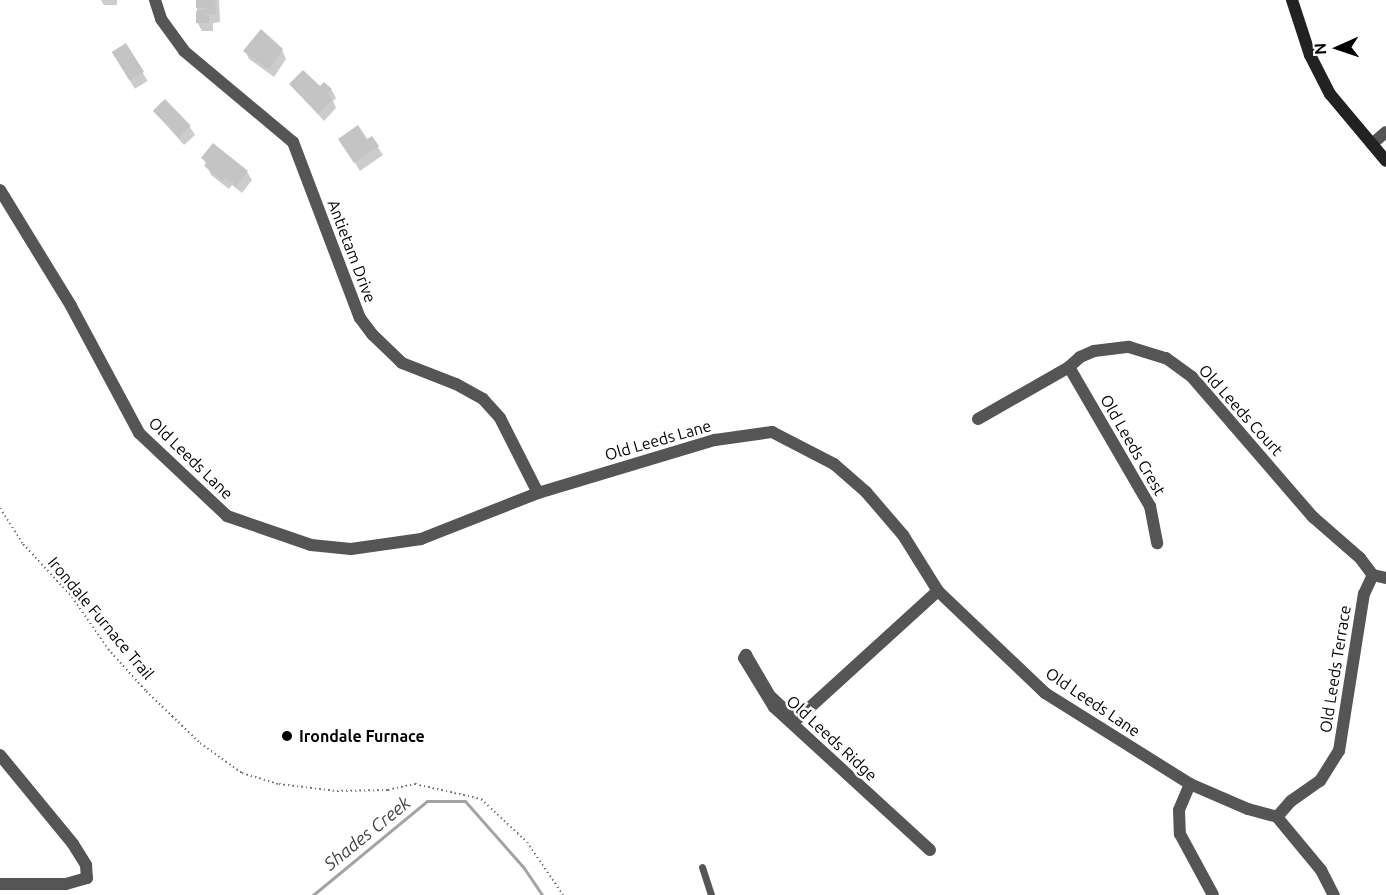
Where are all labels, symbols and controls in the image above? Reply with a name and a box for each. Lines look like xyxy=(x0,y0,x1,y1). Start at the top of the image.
north arrow xyxy=(1308,18,1368,78)
text: N xyxy=(1311,43,1329,55)
street label: Antietam Drive xyxy=(324,197,380,305)
street label: Old Leeds Court xyxy=(1195,360,1287,460)
street label: Old Leeds Crest xyxy=(1096,391,1170,499)
street label: Old Leeds Lane xyxy=(145,413,237,503)
street label: Old Leeds Lane xyxy=(603,416,713,464)
street label: Irondale Furnace Trail xyxy=(44,553,158,683)
street label: Old Leeds Terrace xyxy=(1315,604,1355,734)
street label: Old Leeds Lane xyxy=(1042,663,1144,741)
street label: Old Leeds Ridge xyxy=(783,691,881,785)
place label: Irondale Furnace xyxy=(299,726,425,746)
marker: Irondale Furnace xyxy=(280,729,294,743)
water label: Shades Creek xyxy=(319,792,415,874)

